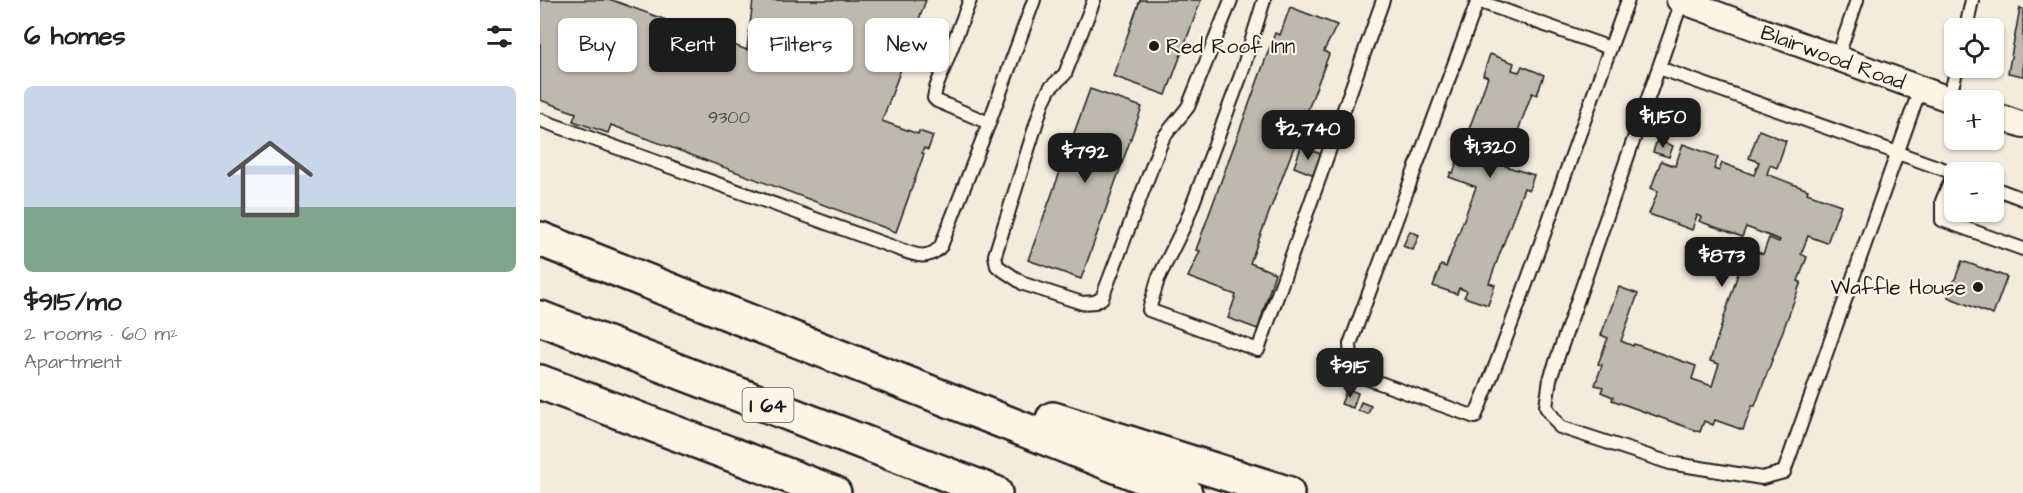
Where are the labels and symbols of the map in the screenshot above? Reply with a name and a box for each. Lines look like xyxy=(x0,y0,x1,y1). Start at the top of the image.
street label: Blairwood Road xyxy=(1757,18,1909,97)
place label: Red Roof Inn xyxy=(1166,32,1295,61)
marker: Red Roof Inn xyxy=(1147,39,1161,53)
pin: $1,150 xyxy=(1614,98,1712,149)
house number: 9300 xyxy=(708,105,750,130)
pin: $2,740 xyxy=(1259,110,1357,161)
pin: $1,320 xyxy=(1441,128,1539,179)
pin: $792 xyxy=(1049,133,1121,184)
pin: $873 xyxy=(1686,237,1758,288)
place label: Waffle House xyxy=(1830,273,1966,302)
marker: Waffle House xyxy=(1971,280,1985,294)
pin: $915 xyxy=(1314,348,1386,399)
road number: I 64 xyxy=(742,388,794,422)

